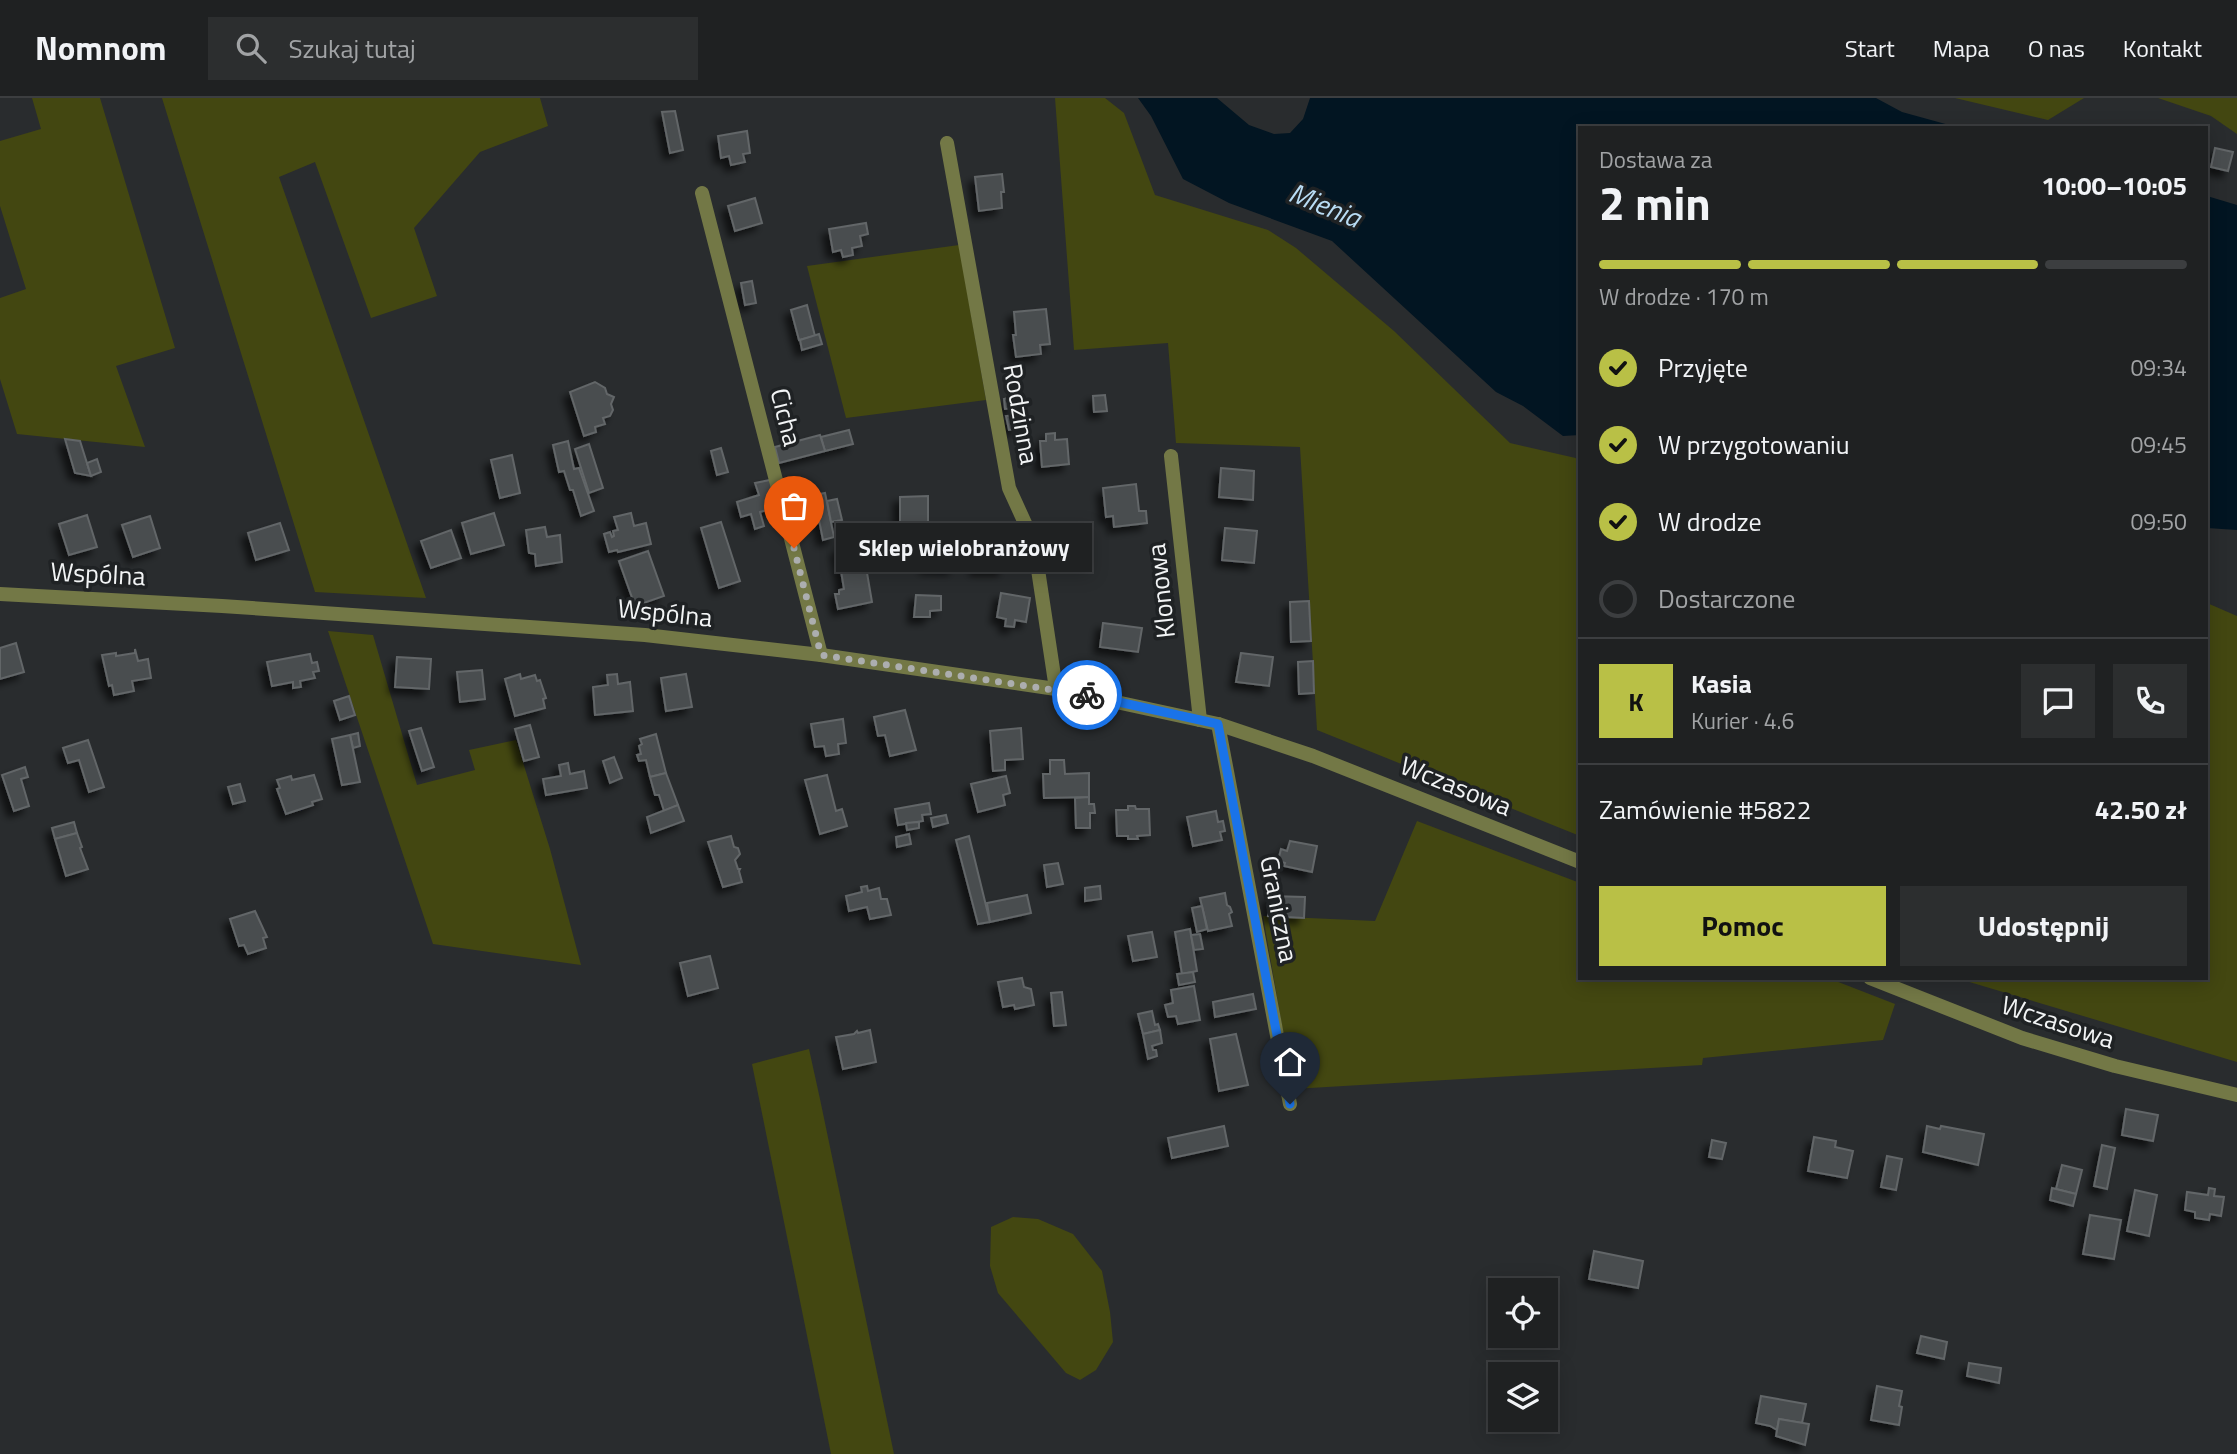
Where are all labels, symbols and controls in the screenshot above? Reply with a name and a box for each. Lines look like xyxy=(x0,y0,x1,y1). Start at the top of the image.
search box xyxy=(208,17,698,80)
text: Nomnom xyxy=(35,23,166,73)
icon: search xyxy=(232,29,270,67)
text: Szukaj tutaj xyxy=(288,29,416,68)
text: Start xyxy=(1845,30,1895,66)
text: Mapa xyxy=(1933,30,1990,66)
text: O nas xyxy=(2028,30,2085,66)
text: Kontakt xyxy=(2123,30,2202,66)
text: Dostawa za xyxy=(1599,142,1712,177)
text: 10:00–10:05 xyxy=(2041,166,2187,205)
text: 2 min xyxy=(1599,168,1711,238)
water label: Mienia xyxy=(1283,171,1370,239)
text: W drodze · 170 m xyxy=(1599,279,1769,314)
text: Przyjęte xyxy=(1658,348,1748,387)
icon: check xyxy=(1599,349,1637,387)
text: 09:34 xyxy=(2130,350,2187,385)
street label: Rodzinna xyxy=(993,360,1050,467)
street label: Cicha xyxy=(761,384,812,450)
text: W przygotowaniu xyxy=(1658,425,1849,464)
icon: check xyxy=(1599,426,1637,464)
text: 09:45 xyxy=(2130,427,2187,462)
pin xyxy=(764,476,824,548)
icon: bag xyxy=(775,487,813,525)
text: W drodze xyxy=(1658,502,1762,541)
icon: check xyxy=(1599,503,1637,541)
text: 09:50 xyxy=(2130,504,2187,539)
callout: Sklep wielobranżowy xyxy=(836,524,1092,573)
text: Sklep wielobranżowy xyxy=(858,530,1070,565)
street label: Klonowa xyxy=(1136,542,1185,640)
street label: Wspólna xyxy=(49,552,147,595)
text: Dostarczone xyxy=(1658,579,1795,618)
street label: Wspólna xyxy=(616,588,714,637)
courier xyxy=(1052,660,1122,730)
text: Kasia xyxy=(1691,664,1752,703)
button: chat xyxy=(2021,664,2095,738)
button: phone xyxy=(2113,664,2187,738)
icon: bike xyxy=(1068,676,1106,714)
text: K xyxy=(1628,682,1644,721)
text: Kurier · 4.6 xyxy=(1691,703,1794,738)
street label: Wczasowa xyxy=(1395,746,1518,826)
text: Zamówienie #5822 xyxy=(1599,790,1811,829)
text: 42.50 zł xyxy=(2095,790,2187,829)
street label: Graniczna xyxy=(1250,852,1309,966)
button: Pomoc xyxy=(1599,886,1886,966)
button: Udostępnij xyxy=(1900,886,2187,966)
street label: Wczasowa xyxy=(1996,985,2120,1058)
pin xyxy=(1260,1032,1320,1104)
icon: home xyxy=(1271,1043,1309,1081)
map controls xyxy=(1488,1278,1558,1432)
button: locate xyxy=(1488,1278,1558,1348)
button: layers xyxy=(1488,1362,1558,1432)

